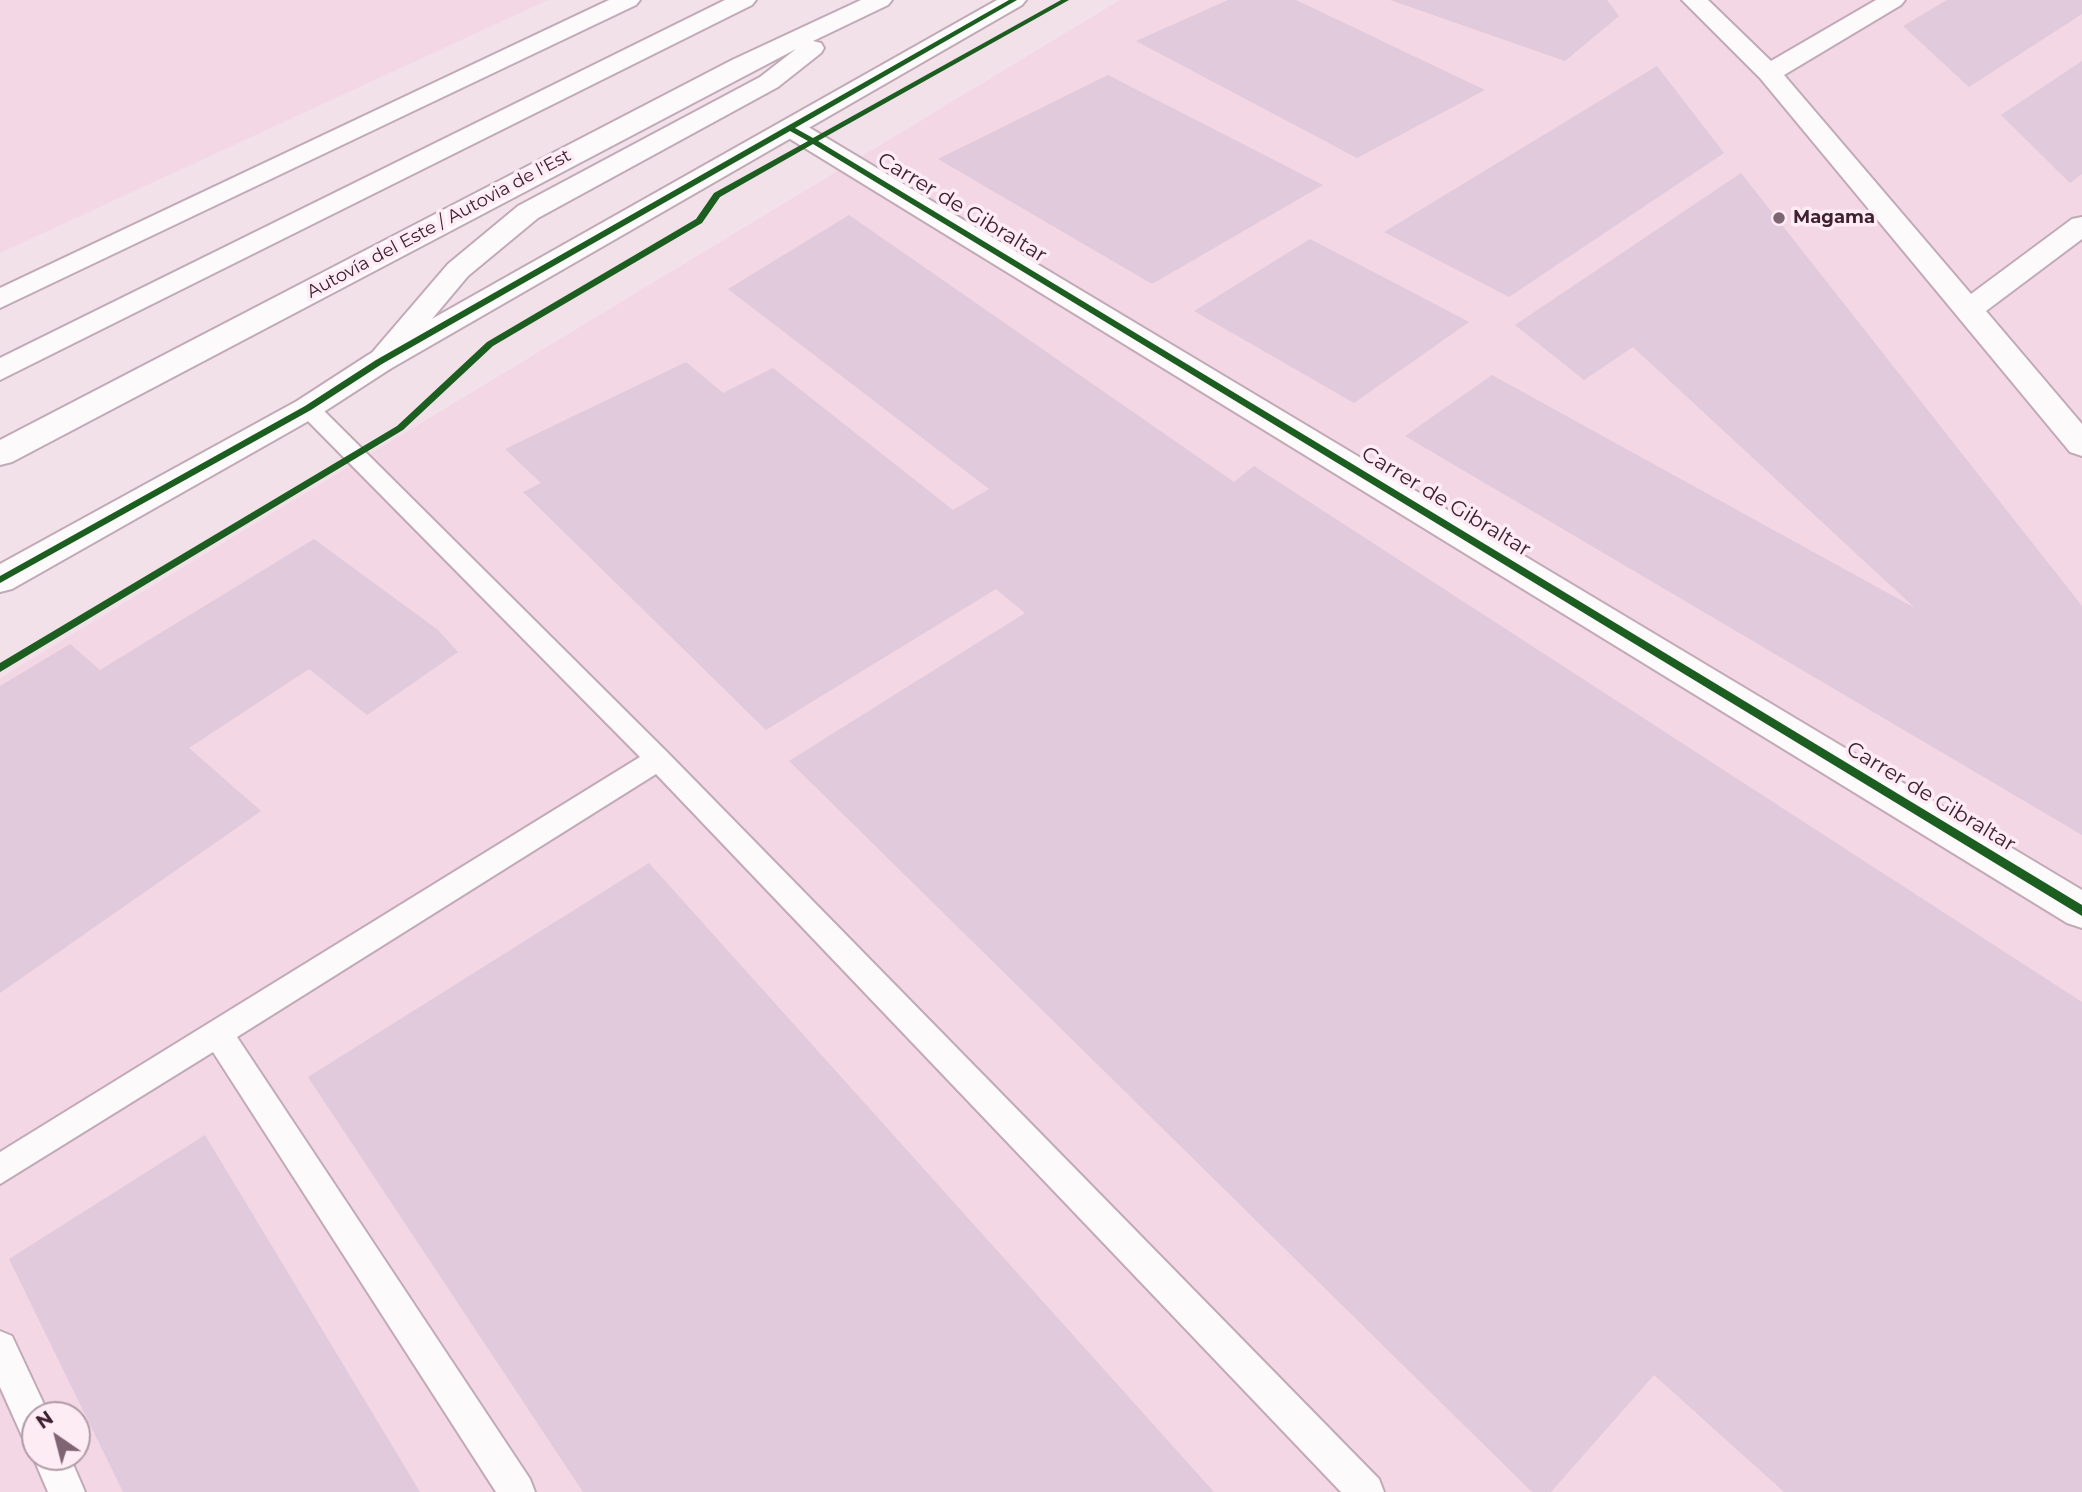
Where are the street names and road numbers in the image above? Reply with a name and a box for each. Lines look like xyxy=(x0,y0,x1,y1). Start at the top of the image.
street label: Autovía del Este / Autovia de l'Est xyxy=(303,145,575,303)
street label: Carrer de Gibraltar xyxy=(873,147,1051,269)
street label: Carrer de Gibraltar xyxy=(1357,441,1535,563)
street label: Carrer de Gibraltar xyxy=(1842,736,2020,858)

